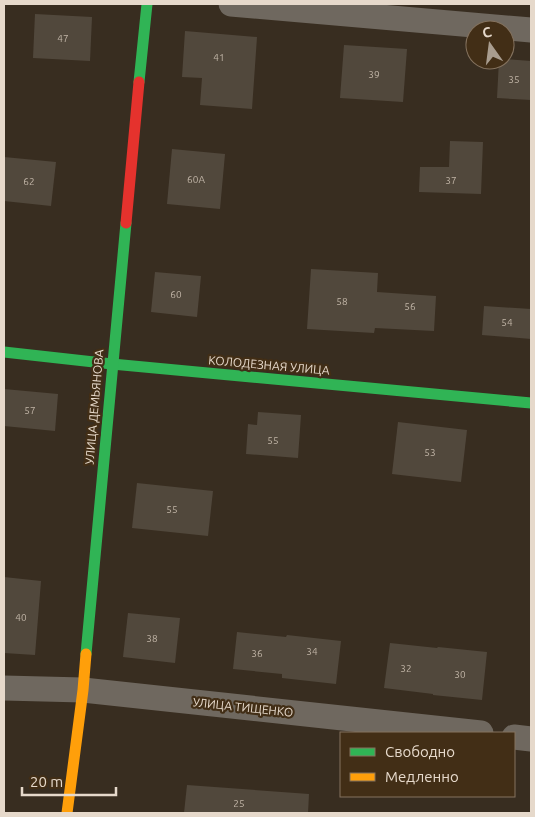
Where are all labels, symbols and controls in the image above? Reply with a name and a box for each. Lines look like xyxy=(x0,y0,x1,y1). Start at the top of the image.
north arrow xyxy=(465,20,515,70)
text: С xyxy=(481,24,493,41)
house number: 47 xyxy=(57,33,69,44)
house number: 41 xyxy=(213,52,225,63)
house number: 39 xyxy=(368,69,380,80)
house number: 35 xyxy=(508,74,520,85)
house number: 60А xyxy=(187,174,205,185)
house number: 37 xyxy=(445,175,457,186)
house number: 62 xyxy=(23,176,35,187)
house number: 60 xyxy=(170,289,182,300)
house number: 58 xyxy=(336,296,348,307)
house number: 56 xyxy=(404,301,416,312)
house number: 54 xyxy=(501,317,513,328)
street label: УЛИЦА ДЕМЬЯНОВА xyxy=(82,349,106,465)
street label: КОЛОДЕЗНАЯ УЛИЦА xyxy=(208,353,330,377)
house number: 57 xyxy=(24,405,36,416)
house number: 55 xyxy=(267,435,279,446)
house number: 53 xyxy=(424,447,436,458)
house number: 55 xyxy=(166,504,178,515)
house number: 40 xyxy=(15,612,27,623)
house number: 38 xyxy=(146,633,158,644)
house number: 34 xyxy=(306,646,318,657)
house number: 36 xyxy=(251,648,263,659)
house number: 32 xyxy=(400,663,412,674)
house number: 30 xyxy=(454,669,466,680)
street label: УЛИЦА ТИЩЕНКО xyxy=(192,695,294,719)
legend xyxy=(340,732,515,797)
text: Свободно xyxy=(385,743,455,760)
scale bar xyxy=(22,764,116,796)
text: Медленно xyxy=(385,768,459,785)
text: 20 m xyxy=(30,773,63,790)
house number: 25 xyxy=(233,798,245,809)

